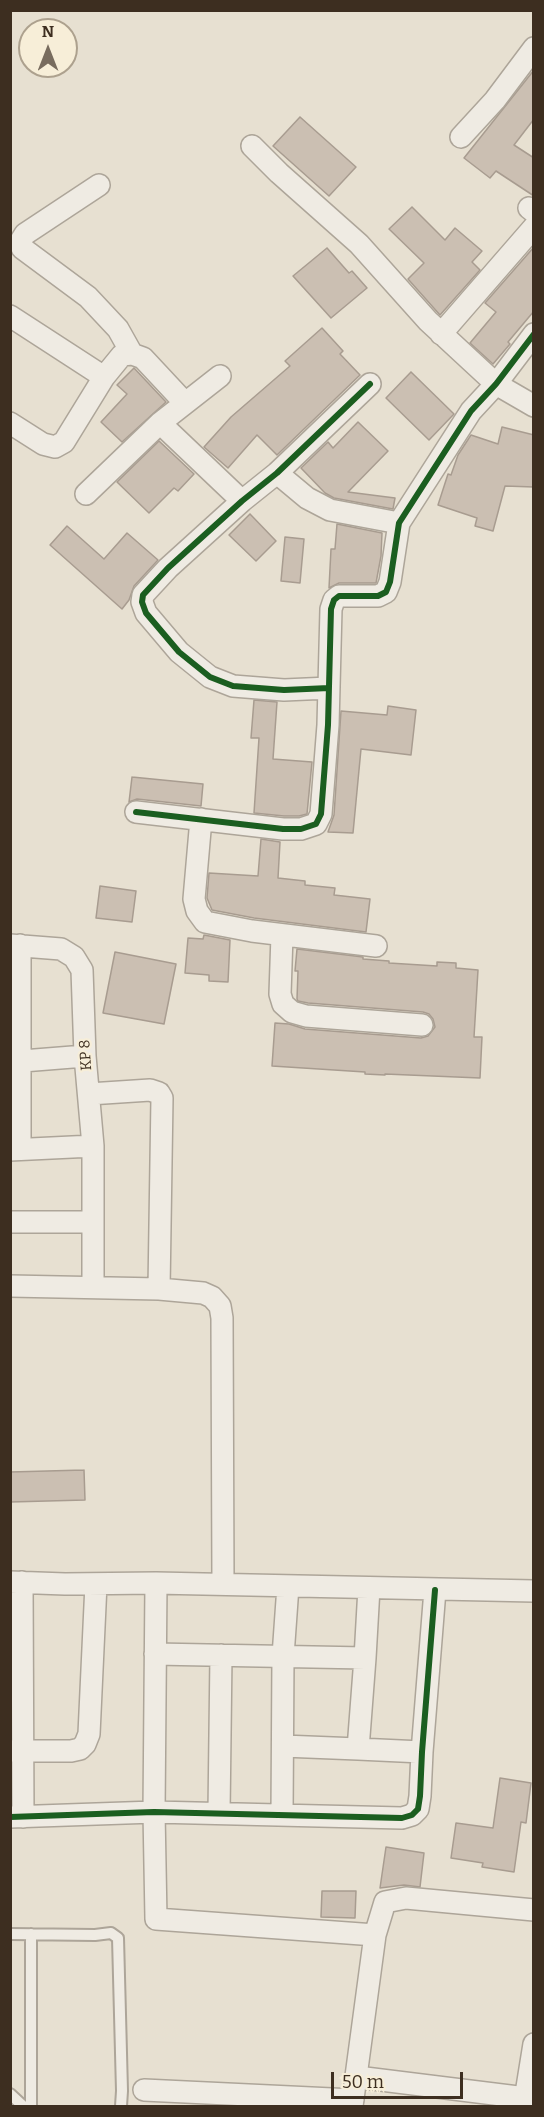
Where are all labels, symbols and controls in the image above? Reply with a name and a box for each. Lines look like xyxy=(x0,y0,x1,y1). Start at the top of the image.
north arrow xyxy=(18,18,78,78)
text: N xyxy=(42,22,54,41)
street label: KP 8 xyxy=(76,1039,96,1071)
scale bar xyxy=(334,2060,466,2098)
text: 50 m xyxy=(342,2071,384,2093)

